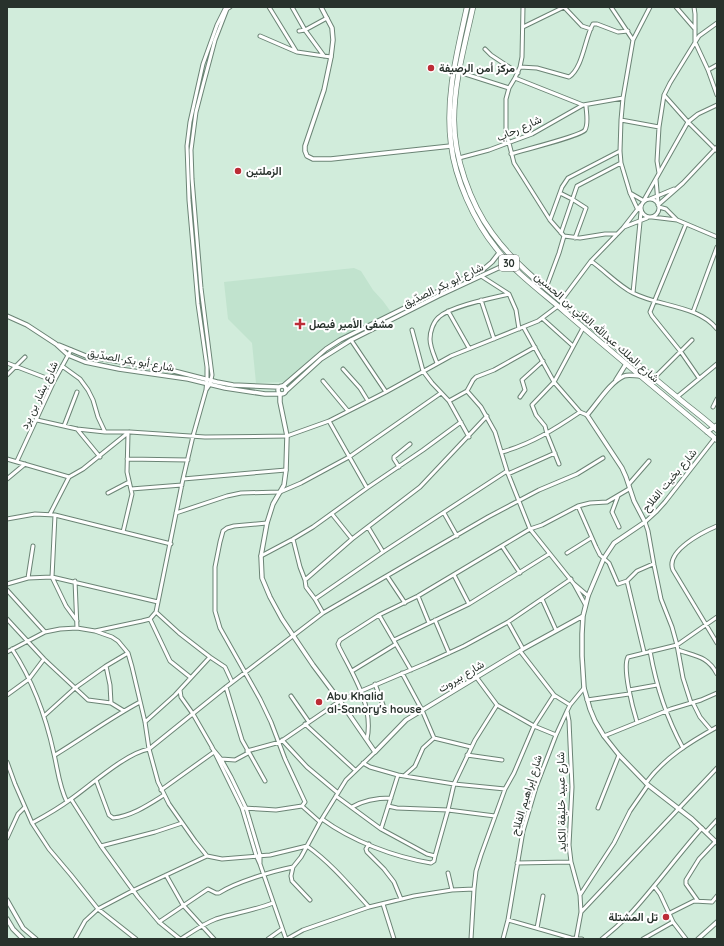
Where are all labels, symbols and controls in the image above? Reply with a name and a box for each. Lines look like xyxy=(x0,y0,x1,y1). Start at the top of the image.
place label: مركز أمن الرصيفة xyxy=(439,61,515,75)
marker: مركز أمن الرصيفة xyxy=(426,63,436,73)
street label: شارع رحاب xyxy=(494,112,544,145)
place label: الزملتين xyxy=(246,164,282,178)
marker: الزملتين xyxy=(233,166,243,176)
road number: 30 xyxy=(499,255,519,271)
street label: شارع أبو بكر الصدّيق xyxy=(400,259,486,311)
street label: شارع الملك عبدالله الثاني بن الحسين xyxy=(530,269,663,388)
place label: مشفى الأمير فيصل xyxy=(309,317,393,331)
marker: مشفى الأمير فيصل xyxy=(294,318,306,330)
street label: شارع أبو بكر الصدّيق xyxy=(86,345,176,376)
street label: شارع بشار بن برد xyxy=(17,358,62,432)
street label: شارع بخيت الفلاح xyxy=(638,445,700,515)
street label: شارع بيروت xyxy=(435,657,487,696)
place label: Abu Khalid al-Sanory's house xyxy=(327,689,422,716)
marker: Abu Khalid al-Sanory's house xyxy=(314,697,324,707)
street label: شارع عبيد خليفة الكايد xyxy=(553,752,570,852)
street label: شارع إبراهيم الفلاح xyxy=(507,753,546,837)
place label: تل المشتلة xyxy=(608,910,658,924)
marker: تل المشتلة xyxy=(661,912,671,922)

